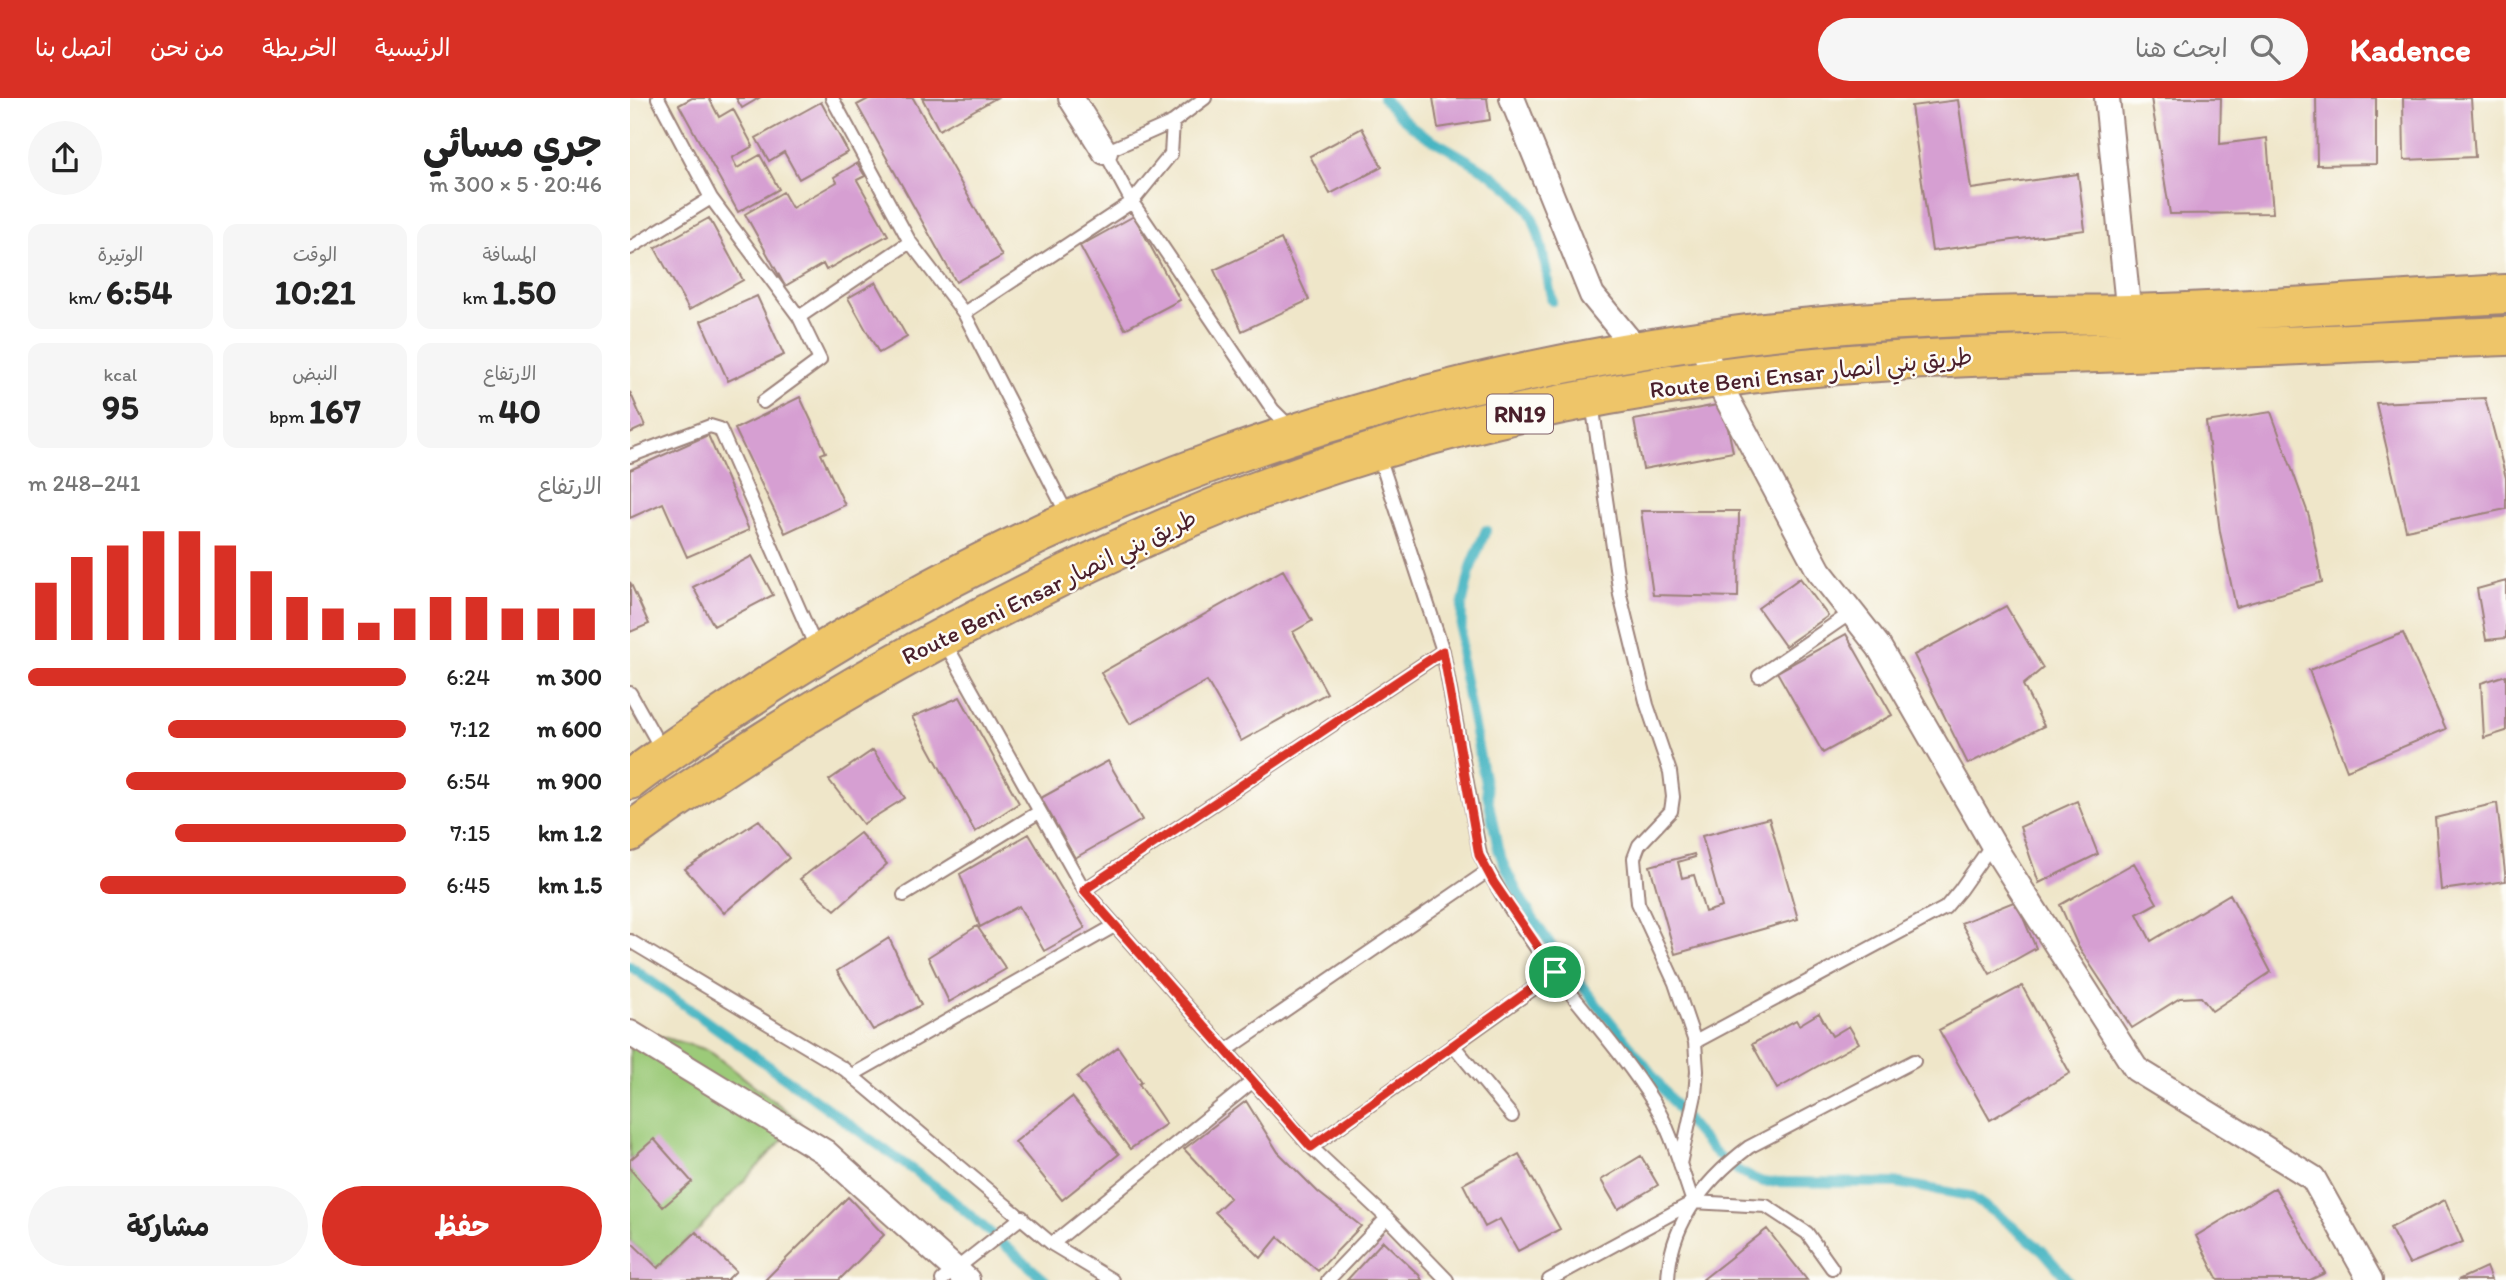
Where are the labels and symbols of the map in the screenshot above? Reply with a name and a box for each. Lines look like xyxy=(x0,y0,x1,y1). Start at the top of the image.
street label: Route Beni Ensar طريق بني انصار xyxy=(1648,341,1975,411)
road number: RN19 xyxy=(1487,394,1553,434)
street label: Route Beni Ensar طريق بني انصار xyxy=(897,502,1204,677)
pin xyxy=(1525,942,1585,1002)

